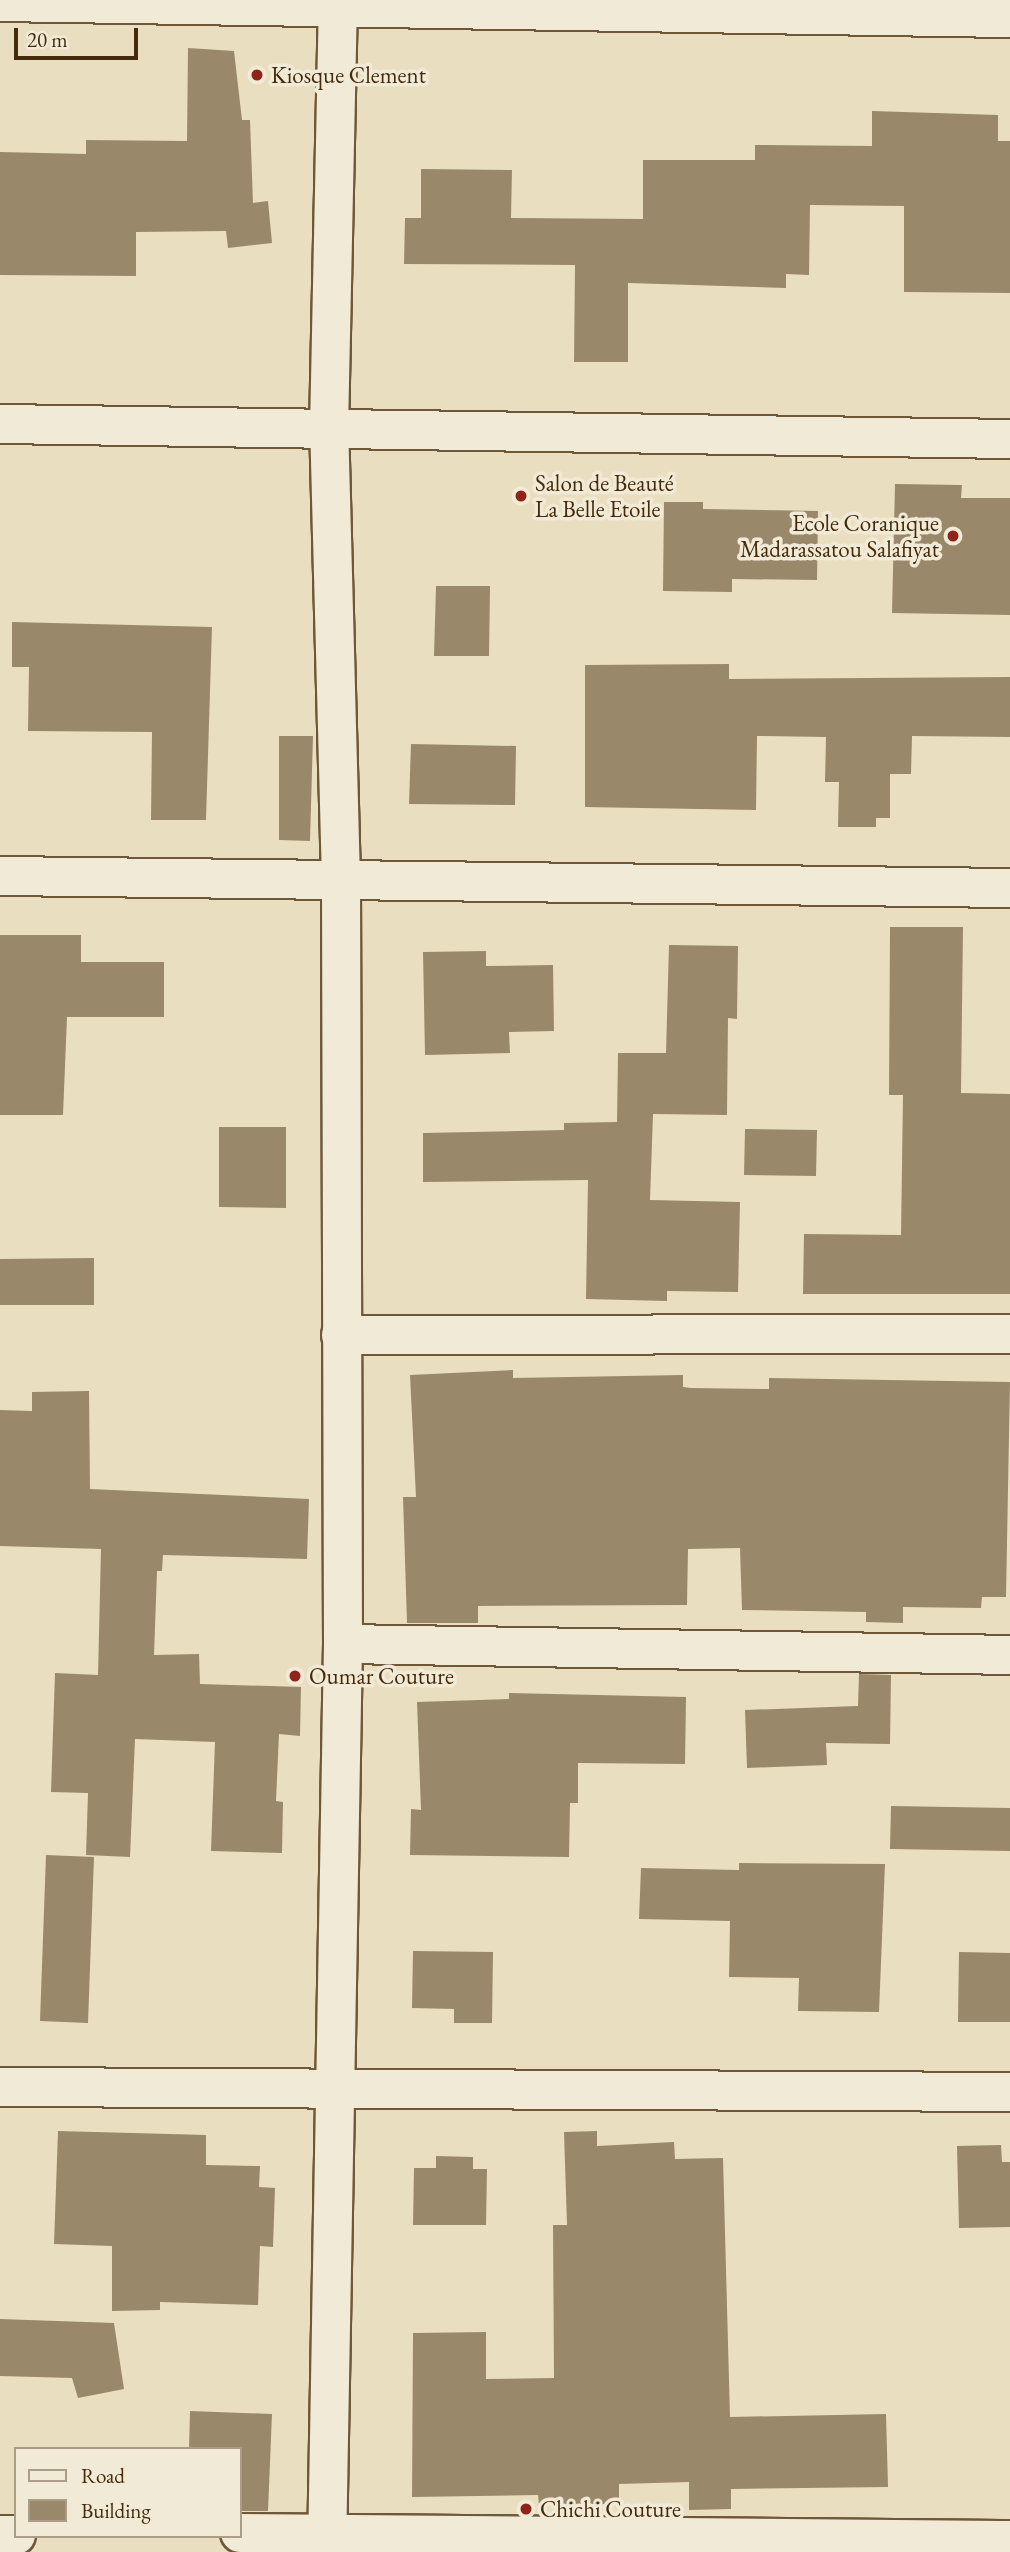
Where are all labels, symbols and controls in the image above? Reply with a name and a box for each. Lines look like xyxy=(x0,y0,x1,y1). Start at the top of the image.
scale bar xyxy=(18,14,142,58)
text: 20 m xyxy=(27,26,68,53)
place label: Kiosque Clement xyxy=(271,61,426,89)
marker: Kiosque Clement xyxy=(249,67,265,83)
place label: Salon de Beauté La Belle Etoile xyxy=(535,469,674,523)
marker: Salon de Beauté La Belle Etoile xyxy=(513,488,529,504)
place label: Ecole Coranique Madarassatou Salafiyat xyxy=(740,509,939,563)
marker: Ecole Coranique Madarassatou Salafiyat xyxy=(945,528,961,544)
place label: Oumar Couture xyxy=(309,1662,454,1690)
marker: Oumar Couture xyxy=(287,1668,303,1684)
legend xyxy=(14,2447,242,2538)
text: Road xyxy=(81,2462,125,2489)
place label: Chichi Couture xyxy=(540,2495,681,2523)
text: Building xyxy=(81,2497,151,2524)
marker: Chichi Couture xyxy=(518,2501,534,2517)

